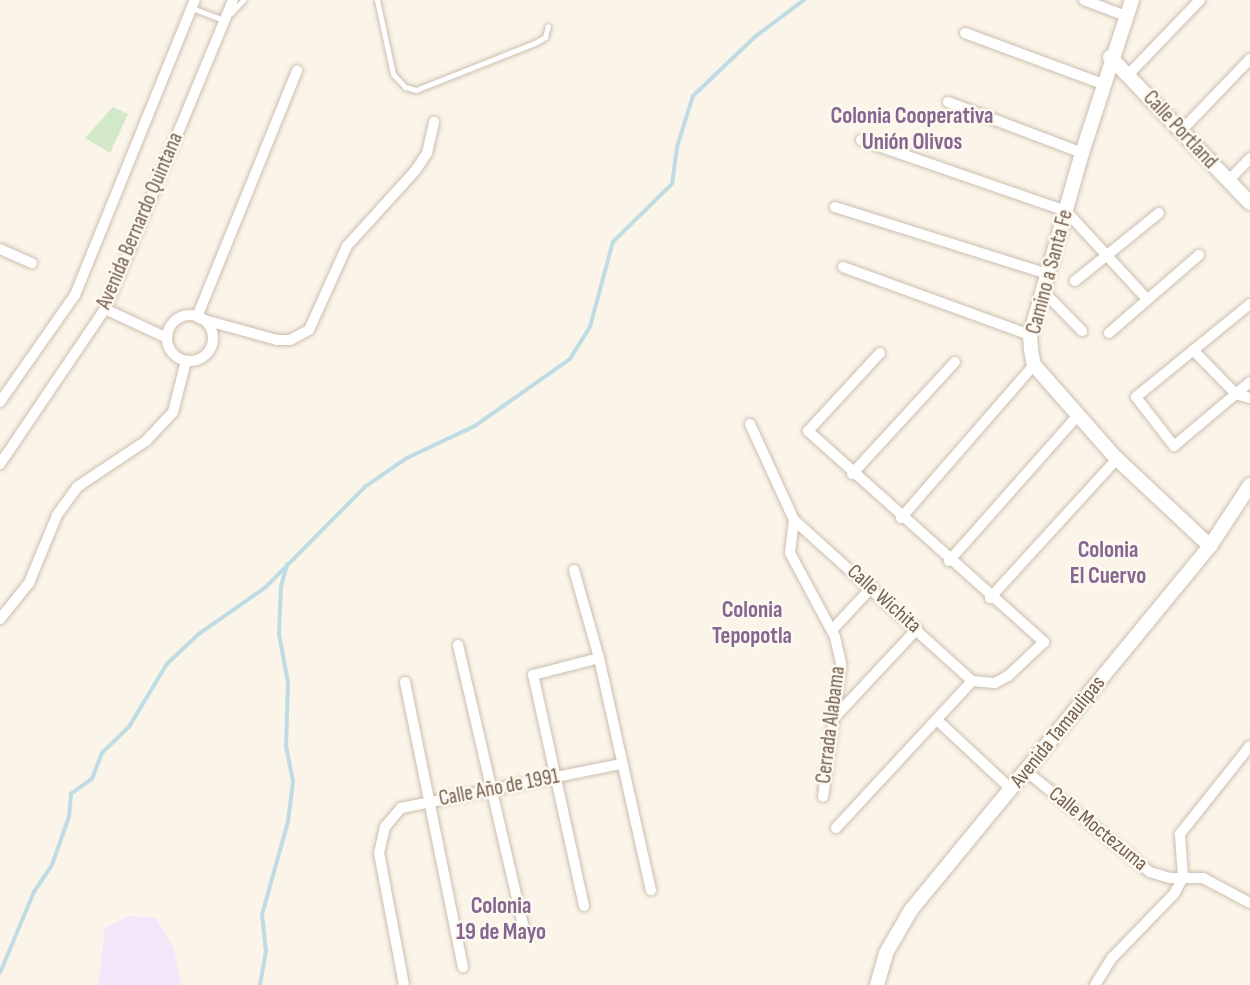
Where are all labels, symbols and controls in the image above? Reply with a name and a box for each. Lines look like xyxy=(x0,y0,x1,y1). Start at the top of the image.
street label: Calle Portland xyxy=(1138,86,1222,174)
district label: Colonia Cooperativa Unión Olivos xyxy=(831,102,993,156)
street label: Avenida Bernardo Quintana xyxy=(91,129,189,313)
street label: Camino a Santa Fe xyxy=(1021,207,1079,337)
district label: Colonia El Cuervo xyxy=(1070,536,1146,590)
street label: Calle Wichita xyxy=(842,559,926,639)
district label: Colonia Tepopotla xyxy=(712,596,792,650)
street label: Cerrada Alabama xyxy=(811,665,851,785)
street label: Avenida Tamaulipas xyxy=(1005,671,1111,793)
street label: Calle Año de 1991 xyxy=(437,764,561,812)
street label: Calle Moctezuma xyxy=(1044,782,1152,876)
district label: Colonia 19 de Mayo xyxy=(456,892,546,946)

